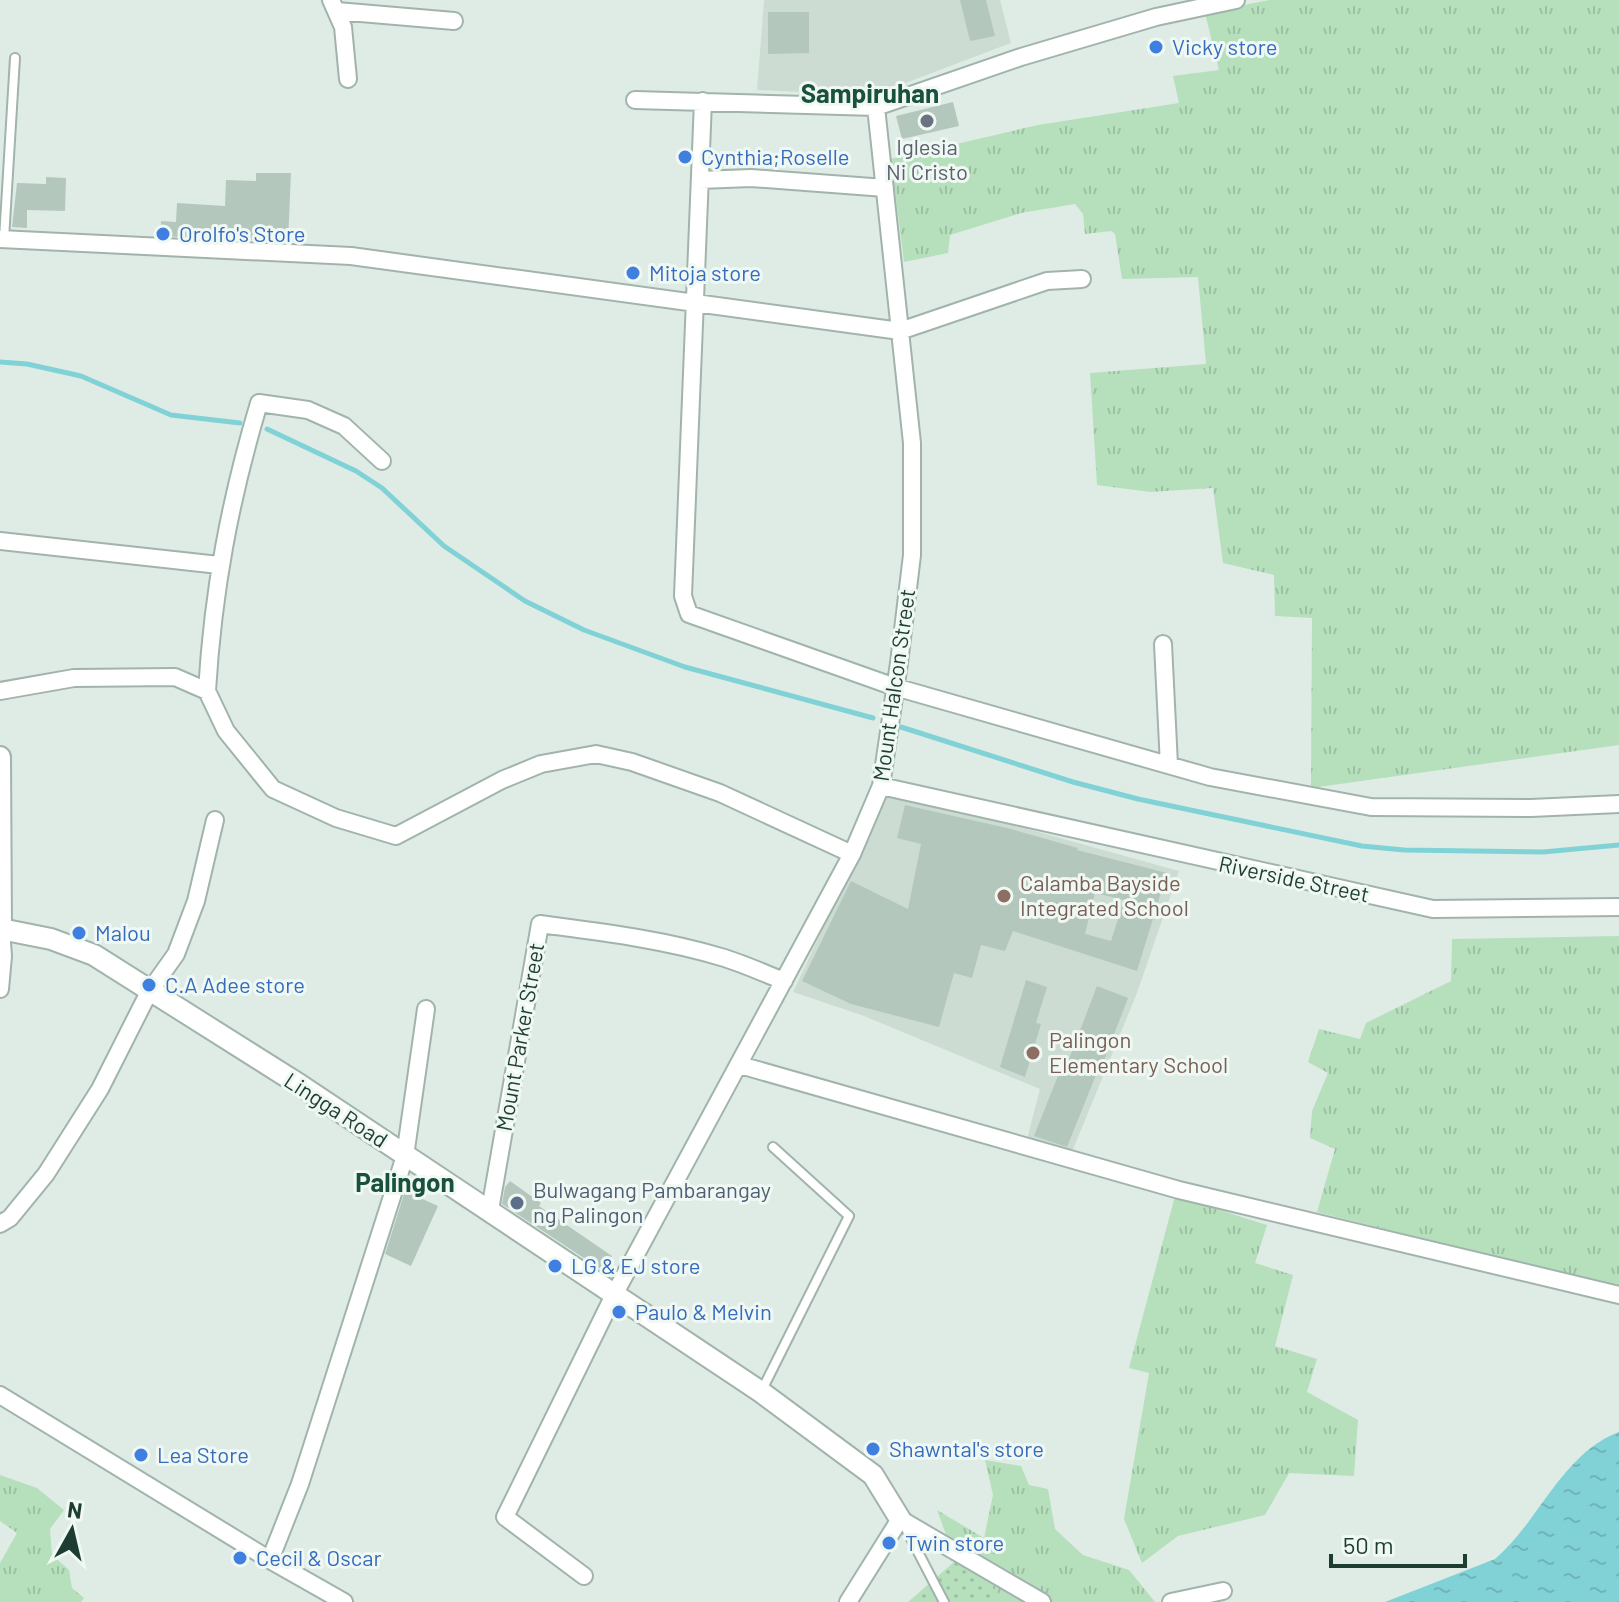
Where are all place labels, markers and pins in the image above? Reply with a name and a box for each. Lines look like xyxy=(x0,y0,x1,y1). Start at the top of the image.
place label: Vicky store xyxy=(1172,33,1277,59)
marker: Vicky store xyxy=(1147,38,1165,56)
marker: Iglesia Ni Cristo xyxy=(918,112,936,130)
place label: Iglesia Ni Cristo xyxy=(886,133,968,184)
place label: Cynthia;Roselle xyxy=(701,143,849,169)
marker: Cynthia;Roselle xyxy=(676,148,694,166)
place label: Orolfo's Store xyxy=(179,220,306,246)
marker: Orolfo's Store xyxy=(154,225,172,243)
place label: Mitoja store xyxy=(649,259,761,285)
marker: Mitoja store xyxy=(624,264,642,282)
place label: Calamba Bayside Integrated School xyxy=(1020,869,1189,920)
marker: Calamba Bayside Integrated School xyxy=(995,887,1013,905)
place label: Malou xyxy=(95,919,151,945)
marker: Malou xyxy=(70,924,88,942)
place label: C.A Adee store xyxy=(165,971,305,997)
marker: C.A Adee store xyxy=(140,976,158,994)
place label: Palingon Elementary School xyxy=(1049,1026,1228,1077)
marker: Palingon Elementary School xyxy=(1024,1044,1042,1062)
place label: Bulwagang Pambarangay ng Palingon xyxy=(533,1176,771,1227)
marker: Bulwagang Pambarangay ng Palingon xyxy=(508,1194,526,1212)
place label: LG & EJ store xyxy=(571,1252,700,1278)
marker: LG & EJ store xyxy=(546,1257,564,1275)
place label: Paulo & Melvin xyxy=(635,1298,772,1324)
marker: Paulo & Melvin xyxy=(610,1303,628,1321)
place label: Shawntal's store xyxy=(889,1435,1044,1461)
marker: Shawntal's store xyxy=(864,1440,882,1458)
place label: Lea Store xyxy=(157,1441,249,1467)
marker: Lea Store xyxy=(132,1446,150,1464)
place label: Twin store xyxy=(905,1529,1004,1555)
marker: Twin store xyxy=(880,1534,898,1552)
place label: Cecil & Oscar xyxy=(256,1544,381,1570)
marker: Cecil & Oscar xyxy=(231,1549,249,1567)

